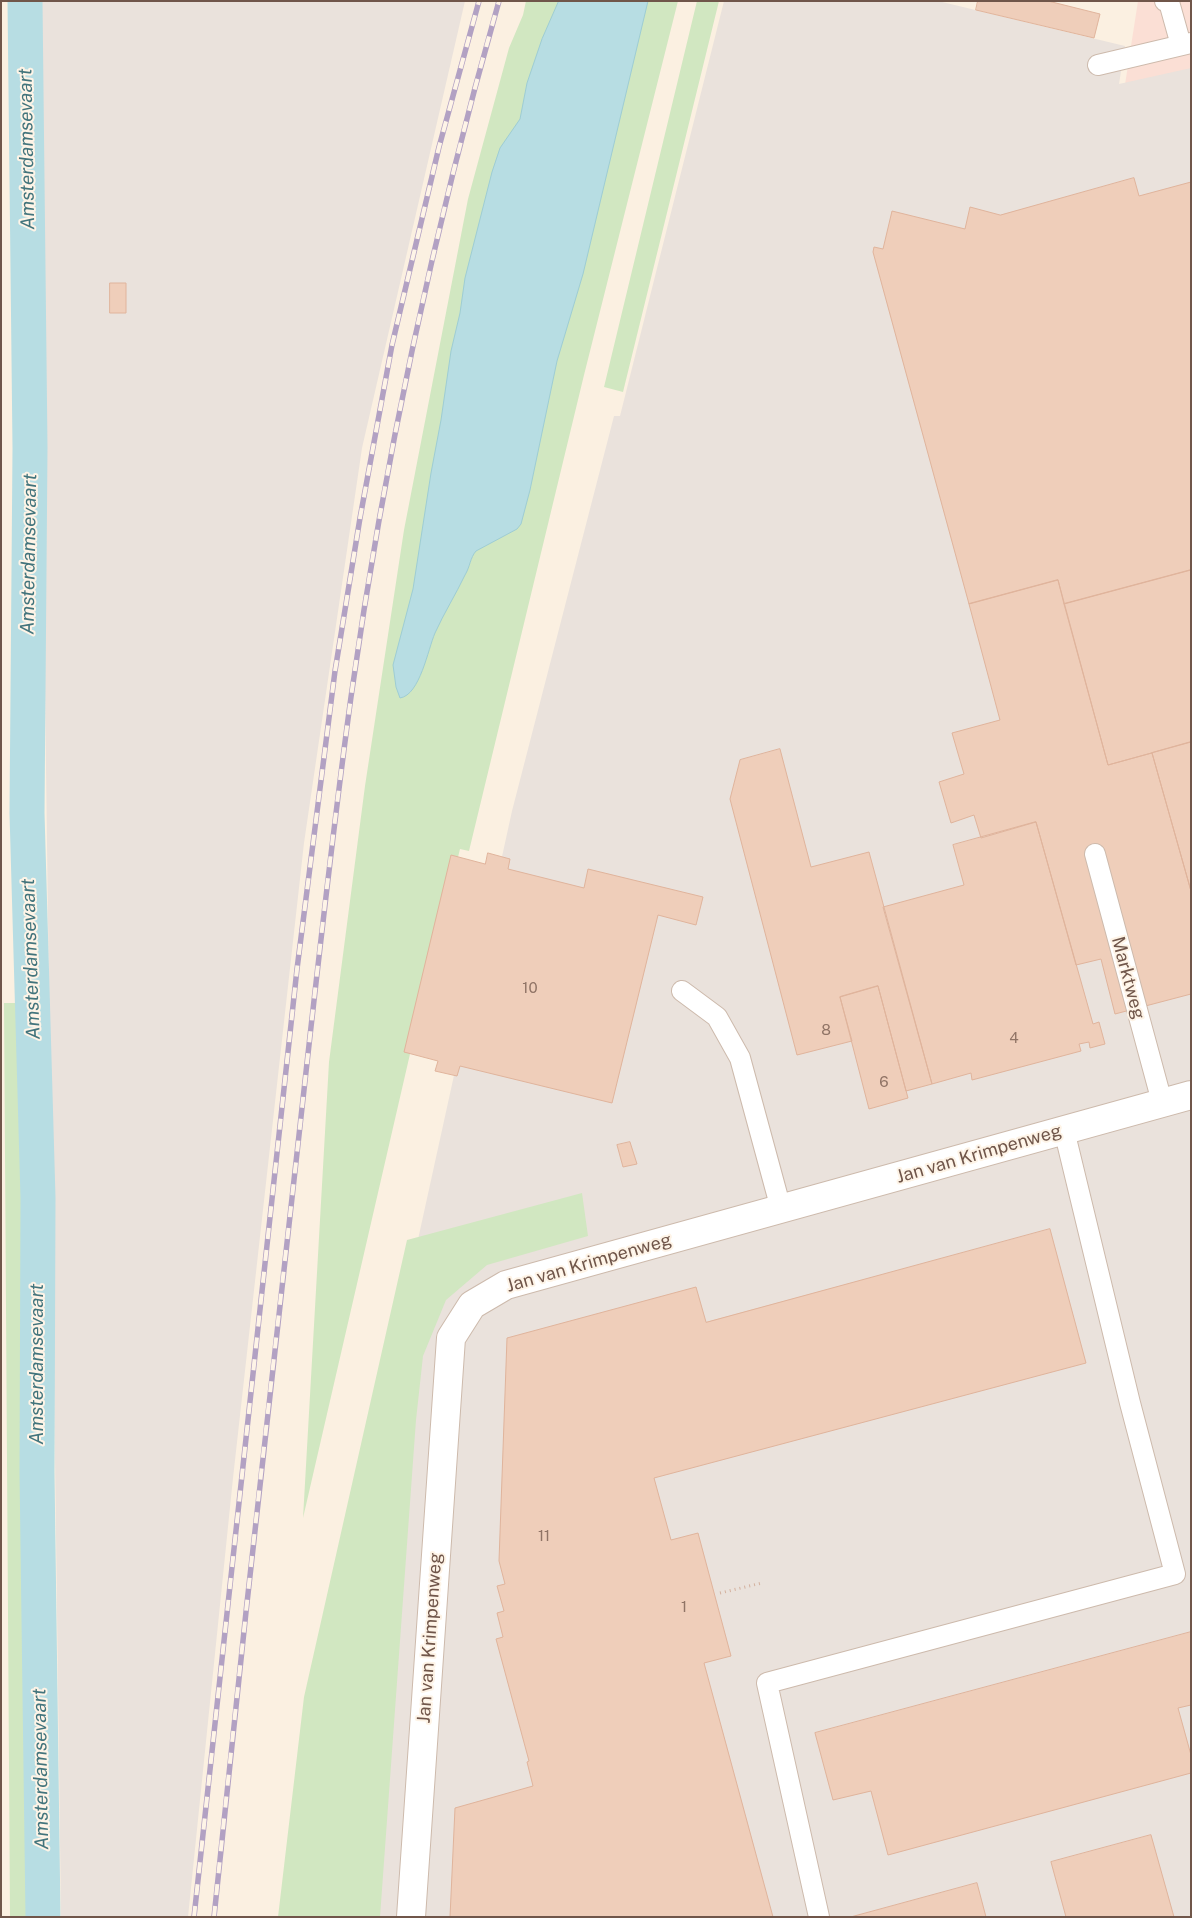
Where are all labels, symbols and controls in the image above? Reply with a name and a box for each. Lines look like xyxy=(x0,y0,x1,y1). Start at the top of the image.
water label: Amsterdamsevaart xyxy=(14,68,40,230)
water label: Amsterdamsevaart xyxy=(16,473,42,635)
water label: Amsterdamsevaart xyxy=(17,878,45,1040)
street label: Marktweg xyxy=(1107,934,1149,1022)
house number: 10 xyxy=(522,979,538,997)
house number: 8 xyxy=(821,1021,831,1039)
house number: 4 xyxy=(1009,1029,1019,1047)
house number: 6 xyxy=(879,1073,889,1091)
street label: Jan van Krimpenweg xyxy=(894,1120,1064,1188)
street label: Jan van Krimpenweg xyxy=(504,1229,674,1297)
water label: Amsterdamsevaart xyxy=(26,1283,48,1445)
house number: 11 xyxy=(538,1527,550,1545)
street label: Jan van Krimpenweg xyxy=(413,1552,447,1724)
house number: 1 xyxy=(681,1598,687,1616)
water label: Amsterdamsevaart xyxy=(28,1688,54,1850)

